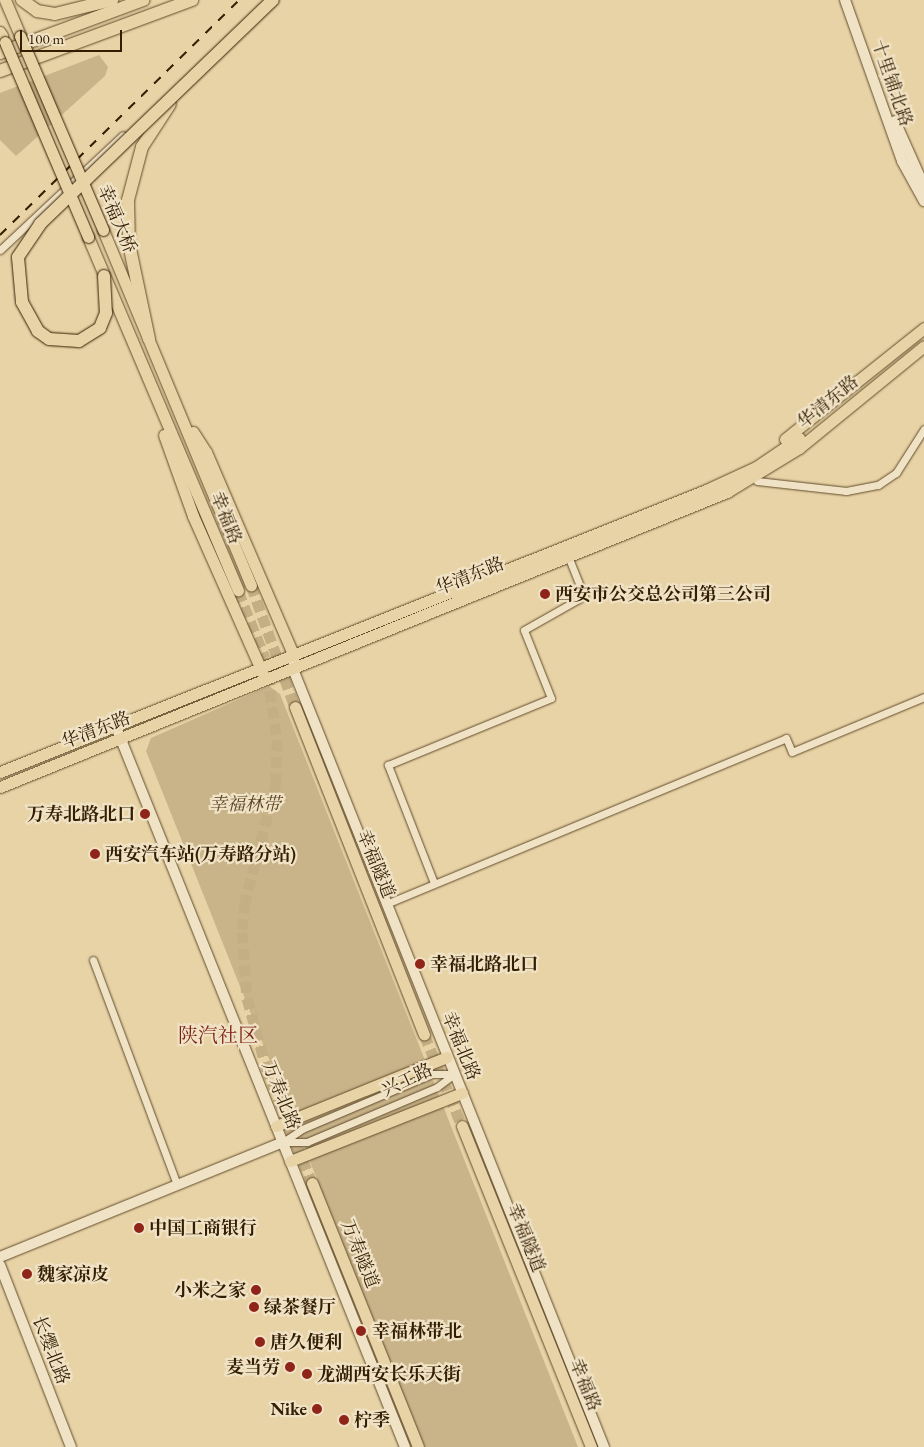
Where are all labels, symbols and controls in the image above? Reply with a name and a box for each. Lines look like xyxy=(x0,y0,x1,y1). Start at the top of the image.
scale bar xyxy=(22,20,125,52)
text: 100 m xyxy=(28,29,64,48)
street label: 十里铺北路 xyxy=(867,37,917,129)
street label: 幸福大桥 xyxy=(93,182,141,256)
street label: 华清东路 xyxy=(793,371,863,433)
street label: 幸福路 xyxy=(206,489,246,547)
street label: 华清东路 xyxy=(433,553,507,599)
place label: 西安市公交总公司第三公司 xyxy=(555,583,771,605)
marker: 西安市公交总公司第三公司 xyxy=(539,588,551,600)
street label: 华清东路 xyxy=(59,707,133,753)
park label: 幸福林带 xyxy=(209,793,281,815)
place label: 万寿北路北口 xyxy=(27,803,135,825)
marker: 万寿北路北口 xyxy=(139,808,151,820)
street label: 幸福隧道 xyxy=(353,827,399,901)
place label: 西安汽车站(万寿路分站) xyxy=(105,843,296,865)
marker: 西安汽车站(万寿路分站) xyxy=(89,848,101,860)
place label: 幸福北路北口 xyxy=(430,953,538,975)
marker: 幸福北路北口 xyxy=(414,958,426,970)
street label: 幸福北路 xyxy=(438,1009,484,1083)
district label: 陕汽社区 xyxy=(178,1023,258,1047)
street label: 万寿北路 xyxy=(258,1058,304,1132)
street label: 兴工路 xyxy=(378,1059,436,1101)
street label: 幸福隧道 xyxy=(503,1201,549,1275)
place label: 中国工商银行 xyxy=(149,1217,257,1239)
street label: 万寿隧道 xyxy=(337,1217,383,1291)
marker: 中国工商银行 xyxy=(133,1222,145,1234)
place label: 魏家凉皮 xyxy=(37,1263,109,1285)
marker: 魏家凉皮 xyxy=(21,1268,33,1280)
place label: 小米之家 xyxy=(174,1279,246,1301)
marker: 小米之家 xyxy=(250,1284,262,1296)
place label: 绿茶餐厅 xyxy=(264,1296,336,1318)
marker: 绿茶餐厅 xyxy=(248,1301,260,1313)
street label: 长缨北路 xyxy=(28,1313,74,1387)
place label: 幸福林带北 xyxy=(372,1320,462,1342)
marker: 幸福林带北 xyxy=(354,1324,368,1338)
place label: 唐久便利 xyxy=(270,1331,342,1353)
marker: 唐久便利 xyxy=(254,1336,266,1348)
place label: 麦当劳 xyxy=(226,1356,280,1378)
street label: 幸福路 xyxy=(565,1356,605,1414)
marker: 麦当劳 xyxy=(284,1361,296,1373)
place label: 龙湖西安长乐天街 xyxy=(317,1363,461,1385)
marker: 龙湖西安长乐天街 xyxy=(301,1368,313,1380)
place label: Nike xyxy=(271,1398,307,1420)
marker: Nike xyxy=(311,1403,323,1415)
place label: 柠季 xyxy=(354,1409,390,1431)
marker: 柠季 xyxy=(338,1414,350,1426)

